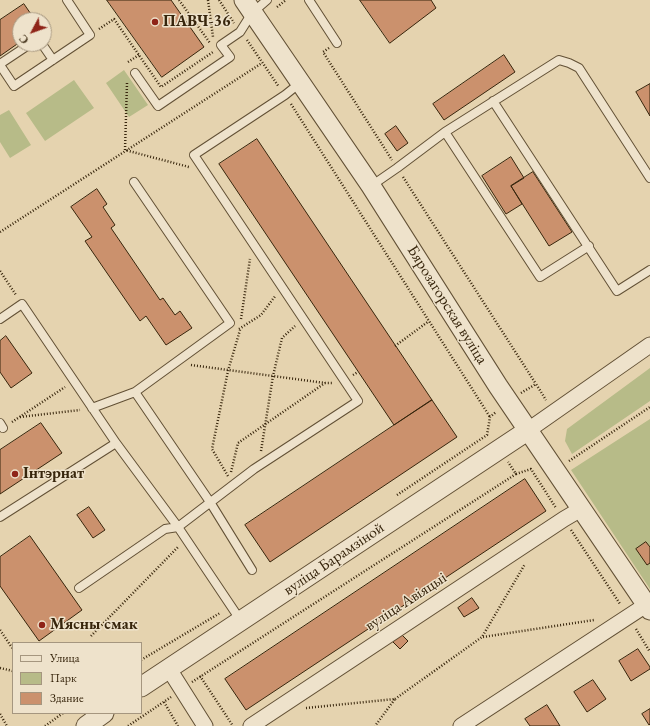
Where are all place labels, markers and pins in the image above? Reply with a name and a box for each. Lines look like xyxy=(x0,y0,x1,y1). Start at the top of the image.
place label: ПАВЧ-36 xyxy=(163,12,230,32)
marker: ПАВЧ-36 xyxy=(150,17,160,27)
place label: Інтэрнат xyxy=(23,464,84,484)
marker: Інтэрнат xyxy=(10,469,20,479)
place label: Мясны смак xyxy=(50,615,138,635)
marker: Мясны смак xyxy=(37,620,47,630)

